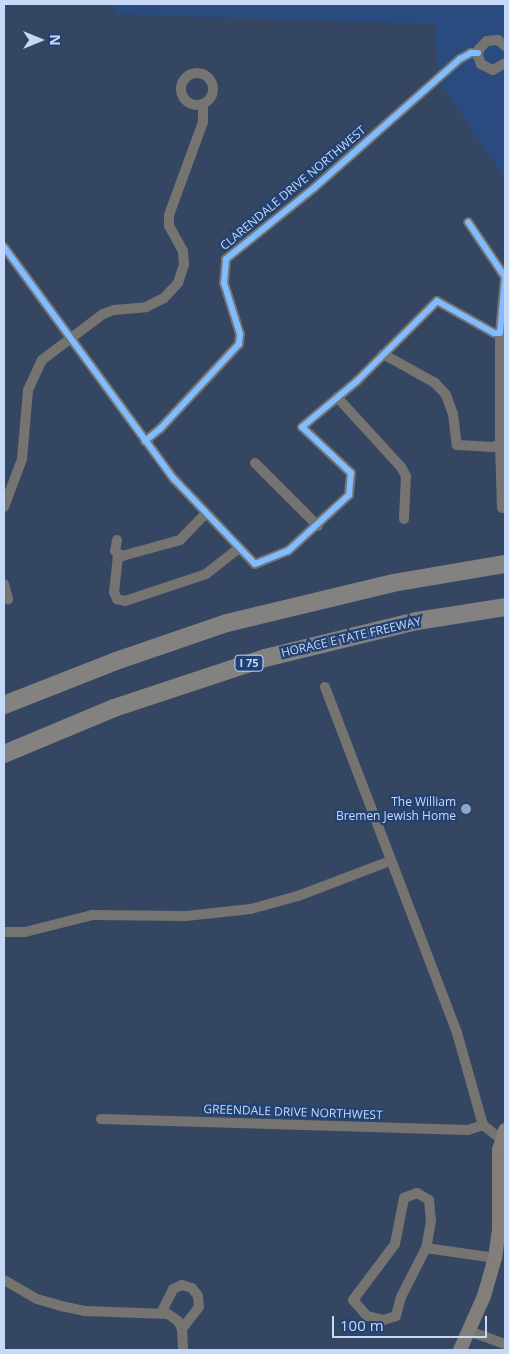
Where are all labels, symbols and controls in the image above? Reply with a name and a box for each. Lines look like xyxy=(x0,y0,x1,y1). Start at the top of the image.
north arrow xyxy=(15,15,65,65)
text: N xyxy=(46,34,65,46)
street label: CLARENDALE DRIVE NORTHWEST xyxy=(217,123,369,253)
street label: HORACE E TATE FREEWAY xyxy=(280,614,422,660)
road number: I 75 xyxy=(234,654,264,671)
place label: The William Bremen Jewish Home xyxy=(336,795,456,823)
marker: The William Bremen Jewish Home xyxy=(460,803,472,815)
street label: GREENDALE DRIVE NORTHWEST xyxy=(203,1102,383,1122)
scale bar xyxy=(334,1306,489,1338)
text: 100 m xyxy=(340,1315,384,1335)

